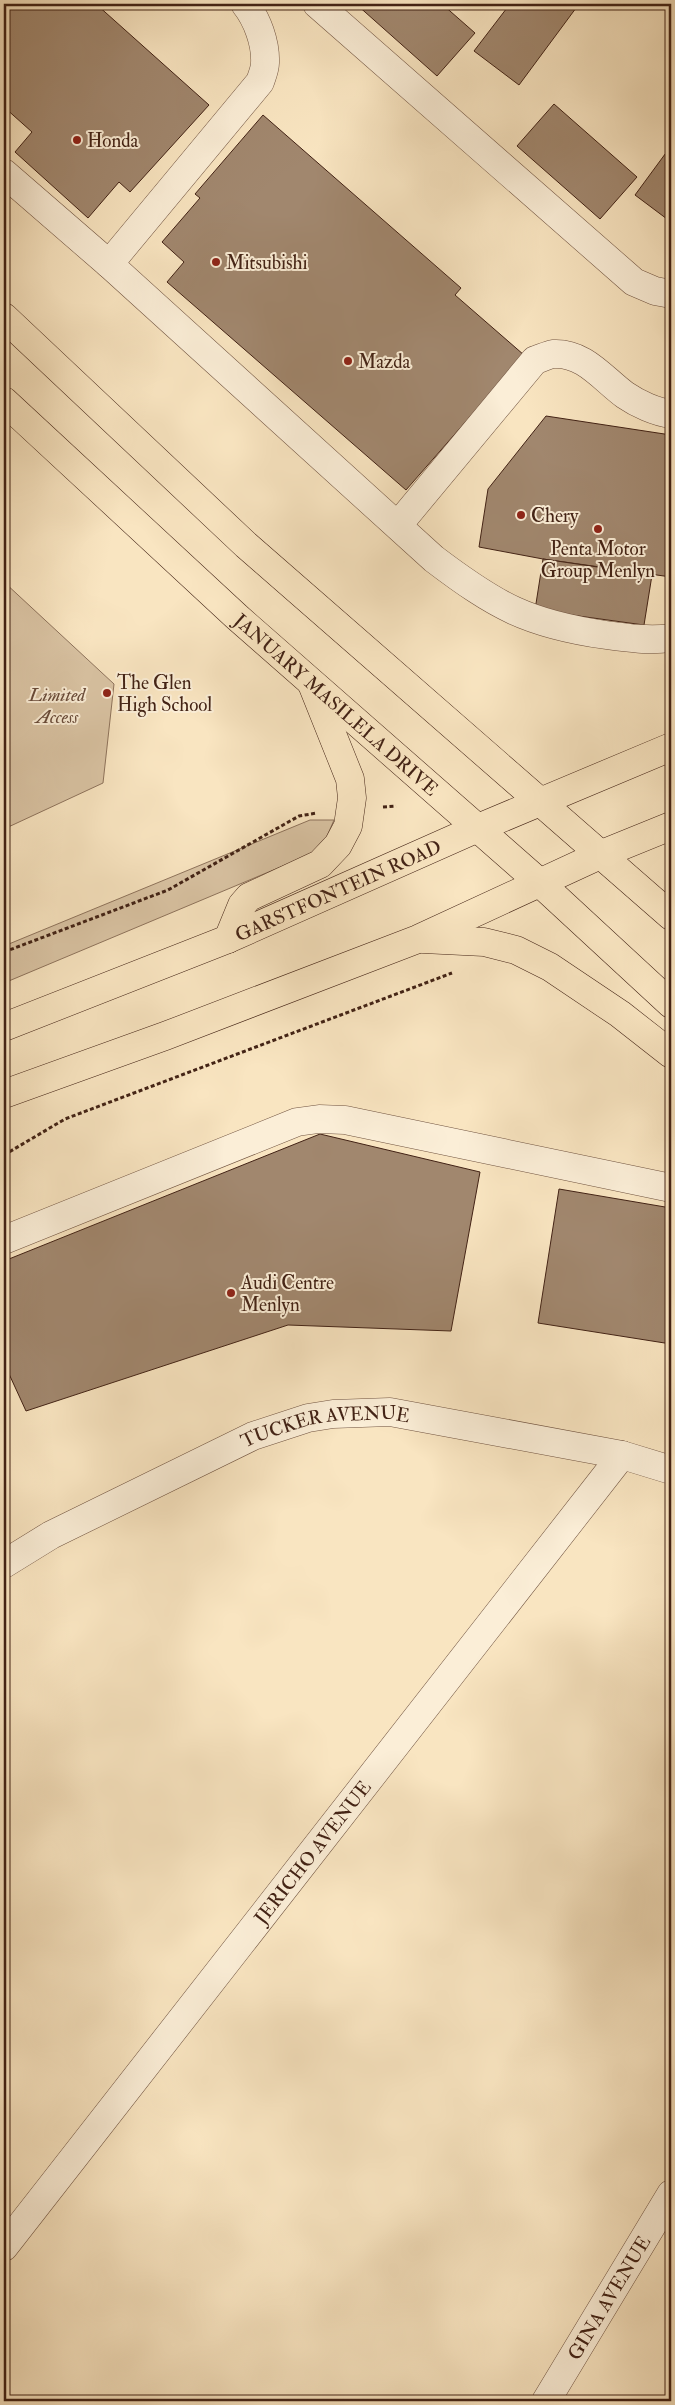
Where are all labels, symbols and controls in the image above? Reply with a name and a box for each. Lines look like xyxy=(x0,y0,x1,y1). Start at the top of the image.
place label: Honda xyxy=(87,129,139,153)
marker: Honda xyxy=(71,134,83,146)
place label: Mitsubishi xyxy=(226,251,308,275)
marker: Mitsubishi xyxy=(210,256,222,268)
place label: Mazda xyxy=(358,350,411,374)
marker: Mazda xyxy=(342,355,354,367)
place label: Chery xyxy=(531,504,579,528)
marker: Chery xyxy=(515,509,527,521)
marker: Penta Motor Group Menlyn xyxy=(592,523,604,535)
place label: Penta Motor Group Menlyn xyxy=(541,537,655,584)
street label: JANUARY MASILELA DRIVE xyxy=(228,608,443,801)
place label: The Glen High School xyxy=(117,671,212,717)
park label: Limited Access xyxy=(28,683,86,729)
marker: The Glen High School xyxy=(101,687,113,699)
street label: GARSTFONTEIN ROAD xyxy=(232,835,445,947)
place label: Audi Centre Menlyn xyxy=(240,1271,334,1317)
marker: Audi Centre Menlyn xyxy=(225,1287,237,1299)
street label: TUCKER AVENUE xyxy=(237,1401,412,1453)
street label: JERICHO AVENUE xyxy=(249,1776,377,1930)
street label: GINA AVENUE xyxy=(563,2231,656,2365)

